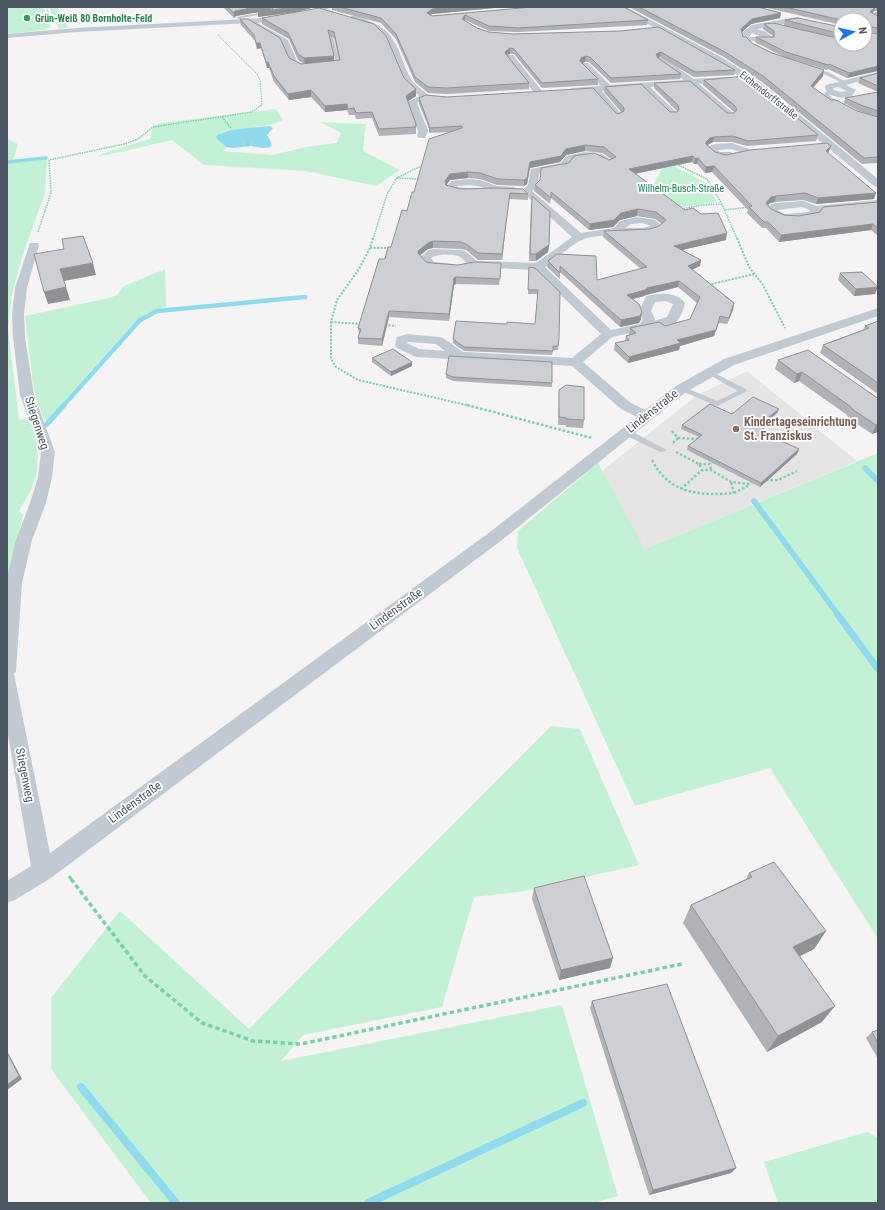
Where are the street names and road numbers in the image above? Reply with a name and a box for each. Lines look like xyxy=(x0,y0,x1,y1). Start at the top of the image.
street label: Eichendorffstraße xyxy=(738,69,801,121)
street label: Lindenstraße xyxy=(623,386,681,436)
street label: Stiegenweg xyxy=(22,395,52,451)
street label: Lindenstraße xyxy=(367,585,425,633)
street label: Stiegenweg xyxy=(13,747,37,803)
street label: Lindenstraße xyxy=(106,778,164,826)

